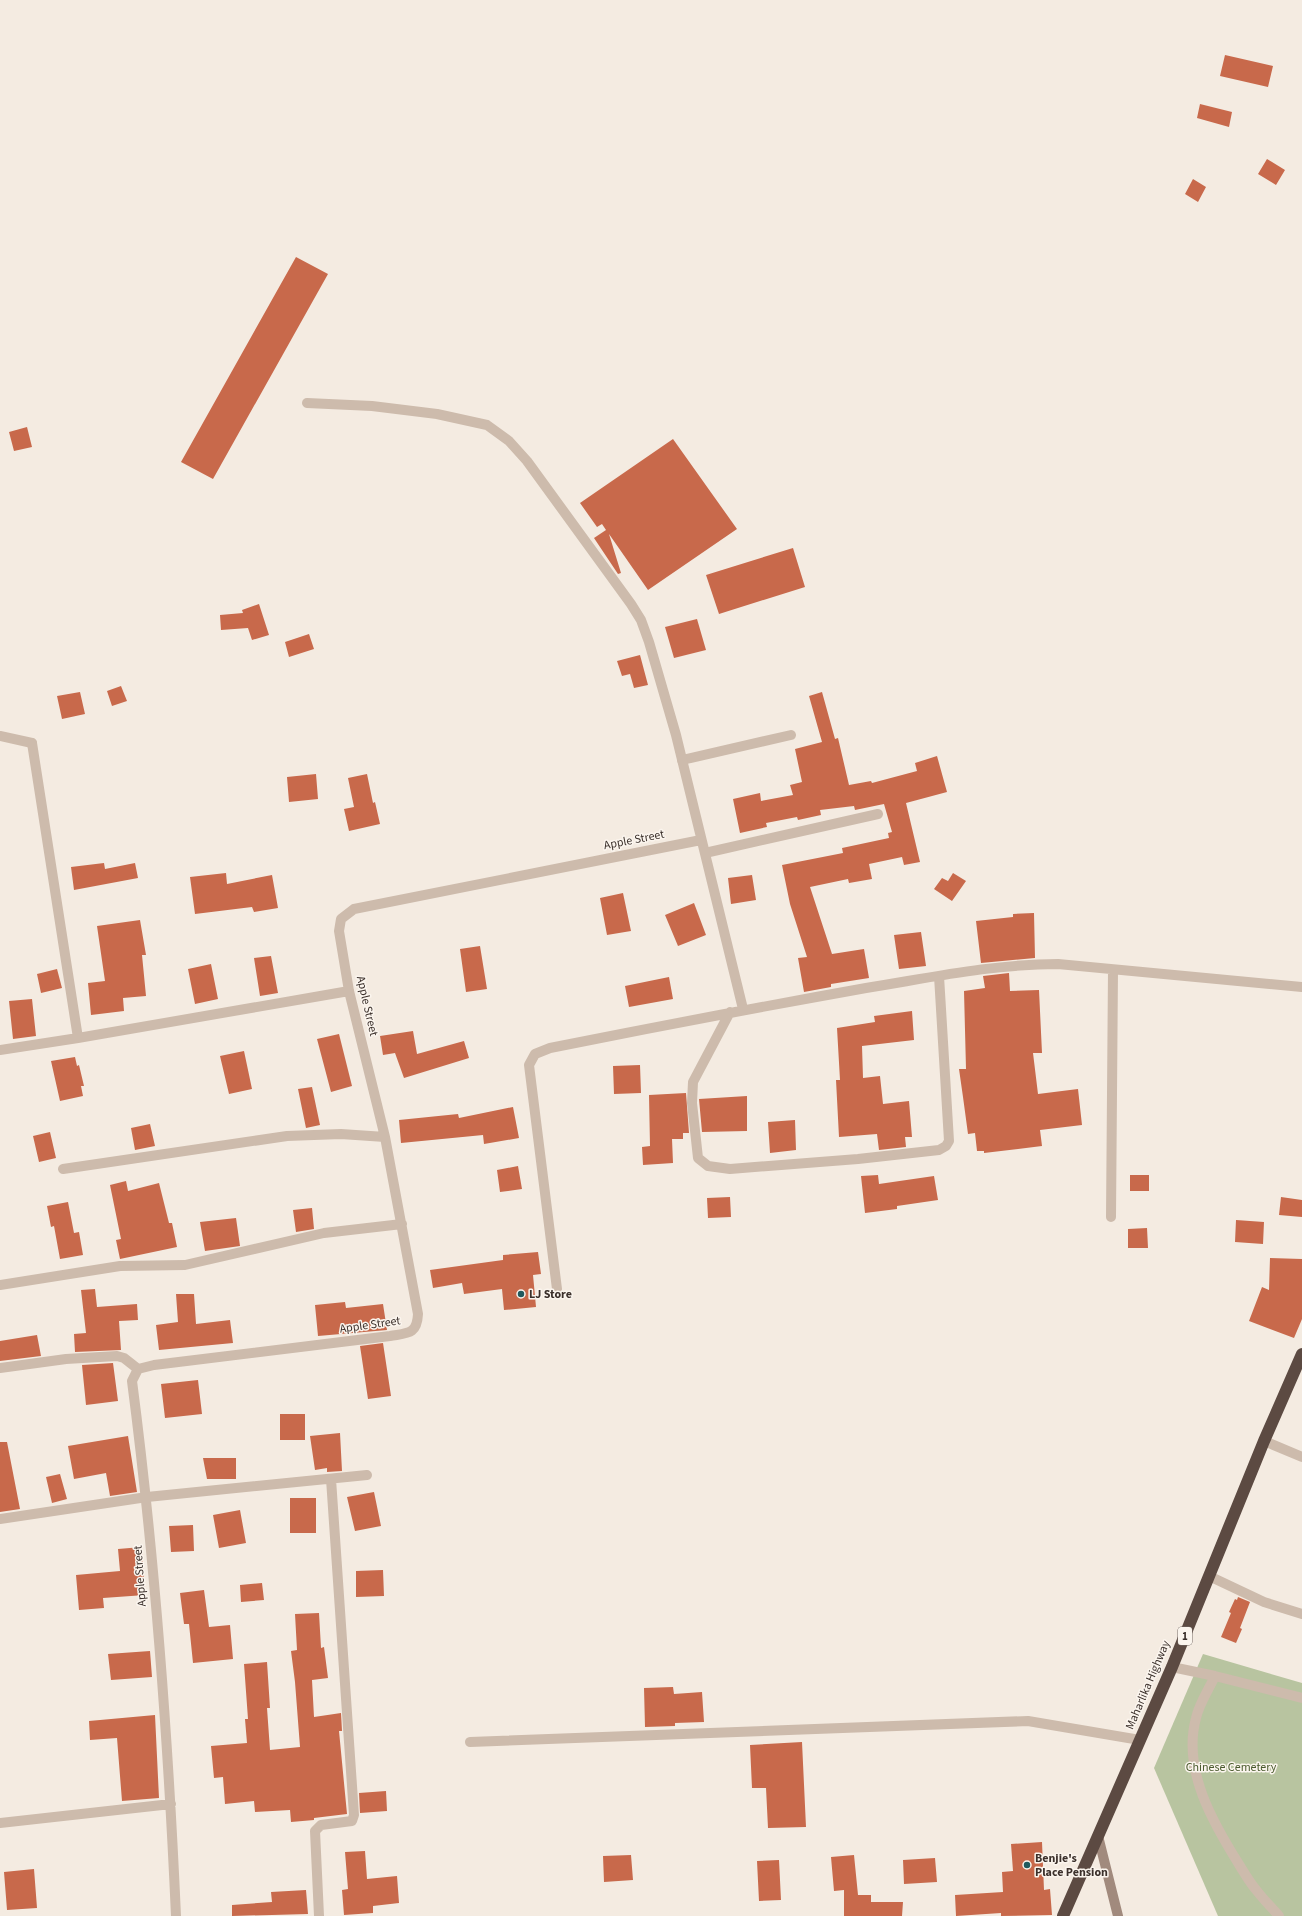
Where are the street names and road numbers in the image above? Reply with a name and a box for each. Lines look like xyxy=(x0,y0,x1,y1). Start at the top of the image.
street label: Apple Street xyxy=(602,826,666,854)
street label: Apple Street xyxy=(352,974,382,1038)
street label: Apple Street xyxy=(338,1312,402,1338)
street label: Apple Street xyxy=(129,1545,151,1607)
road number: 1 xyxy=(1178,1627,1192,1645)
street label: Maharlika Highway xyxy=(1122,1637,1175,1732)

